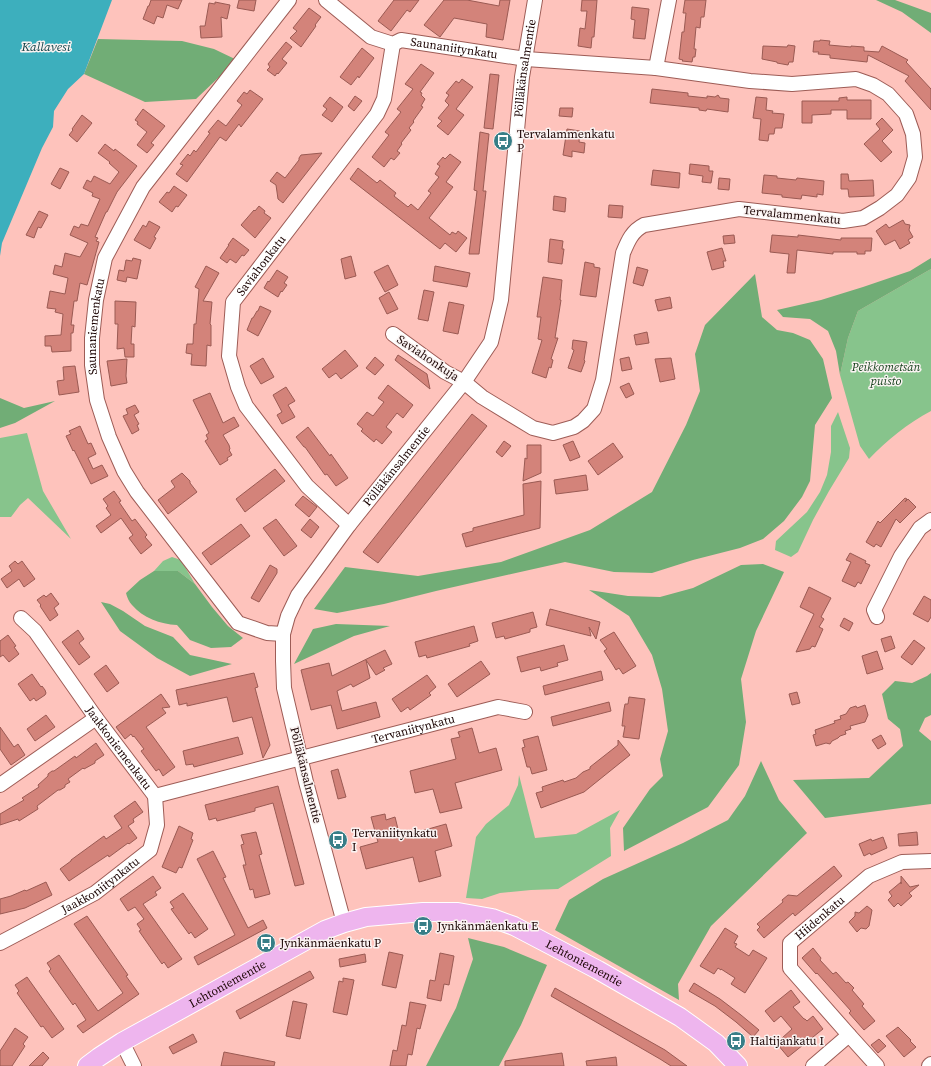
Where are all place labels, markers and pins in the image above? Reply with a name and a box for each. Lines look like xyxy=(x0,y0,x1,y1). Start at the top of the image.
place label: Tervalammenkatu P xyxy=(517,126,615,156)
bus stop icon: Tervalammenkatu P xyxy=(492,130,514,152)
place label: Tervaniitynkatu I xyxy=(352,825,437,855)
bus stop icon: Tervaniitynkatu I xyxy=(327,829,349,851)
bus stop icon: Jynkänmäenkatu E xyxy=(412,915,434,937)
place label: Jynkänmäenkatu E xyxy=(436,918,538,934)
bus stop icon: Jynkänmäenkatu P xyxy=(255,932,277,954)
place label: Jynkänmäenkatu P xyxy=(279,935,381,951)
bus stop icon: Haltijankatu I xyxy=(725,1030,747,1052)
place label: Haltijankatu I xyxy=(750,1033,824,1049)

